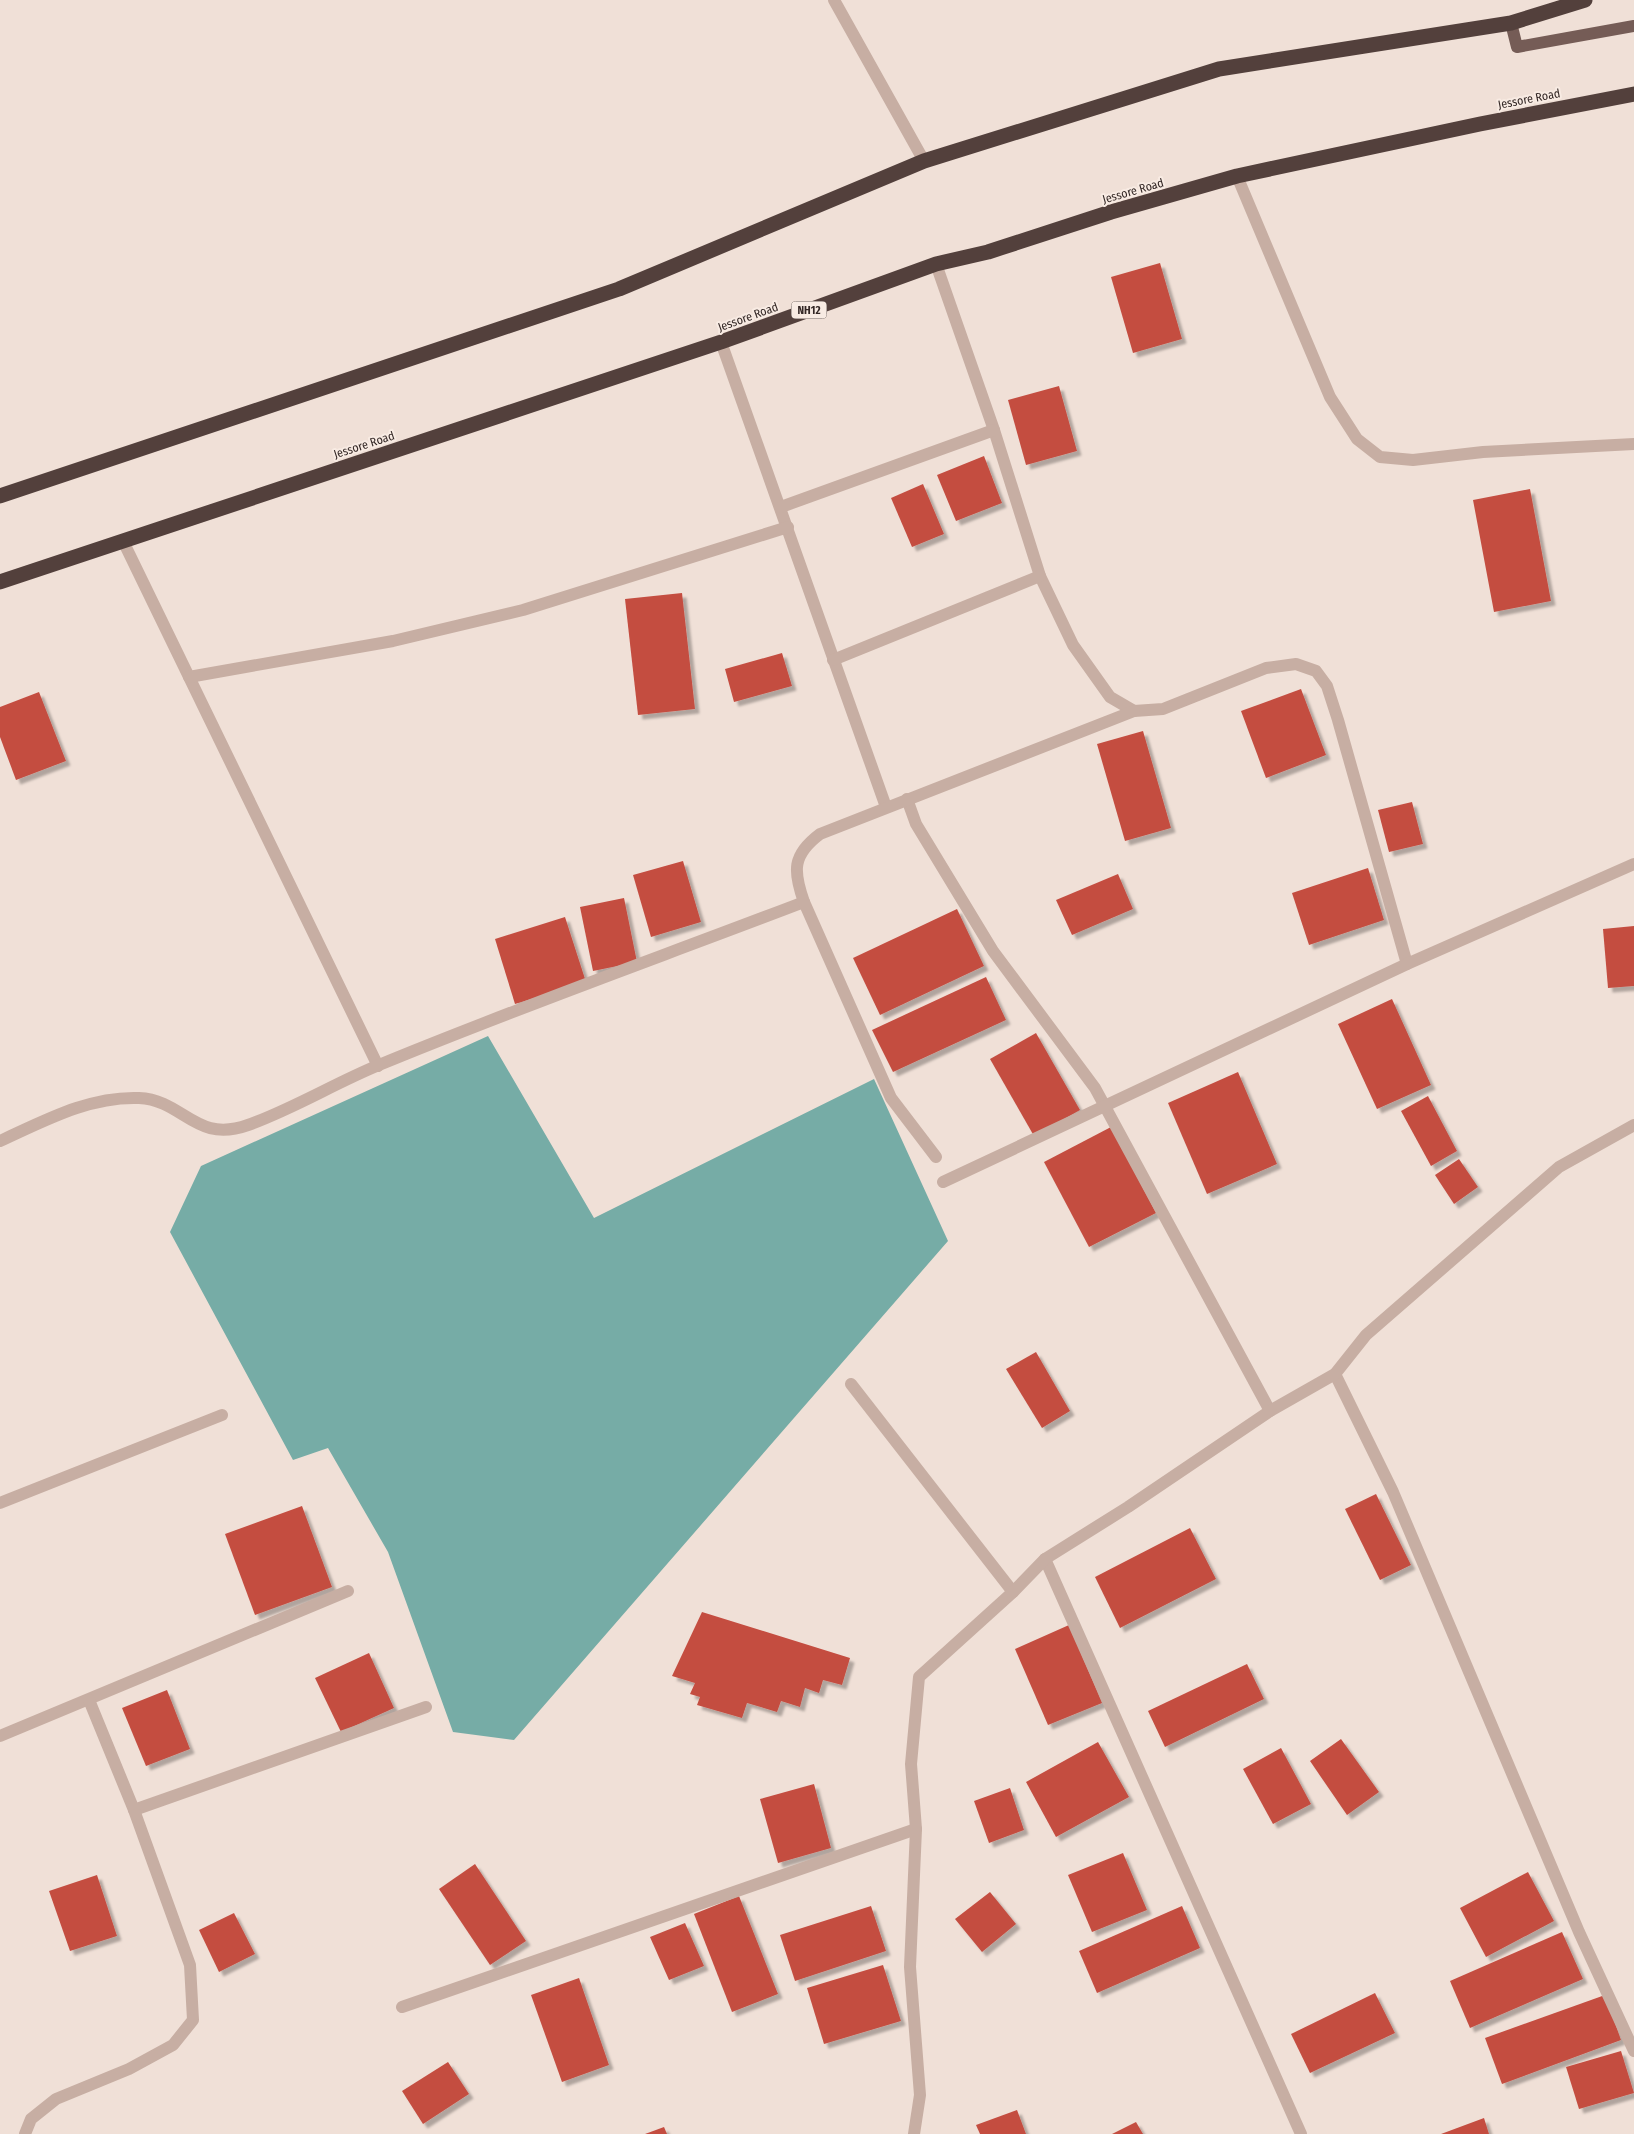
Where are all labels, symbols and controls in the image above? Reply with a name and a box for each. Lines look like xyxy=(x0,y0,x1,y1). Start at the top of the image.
street label: Jessore Road xyxy=(1497,86,1561,112)
street label: Jessore Road xyxy=(1101,176,1165,206)
street label: Jessore Road xyxy=(716,300,780,334)
road number: NH12 xyxy=(792,302,826,318)
street label: Jessore Road xyxy=(332,429,396,461)

